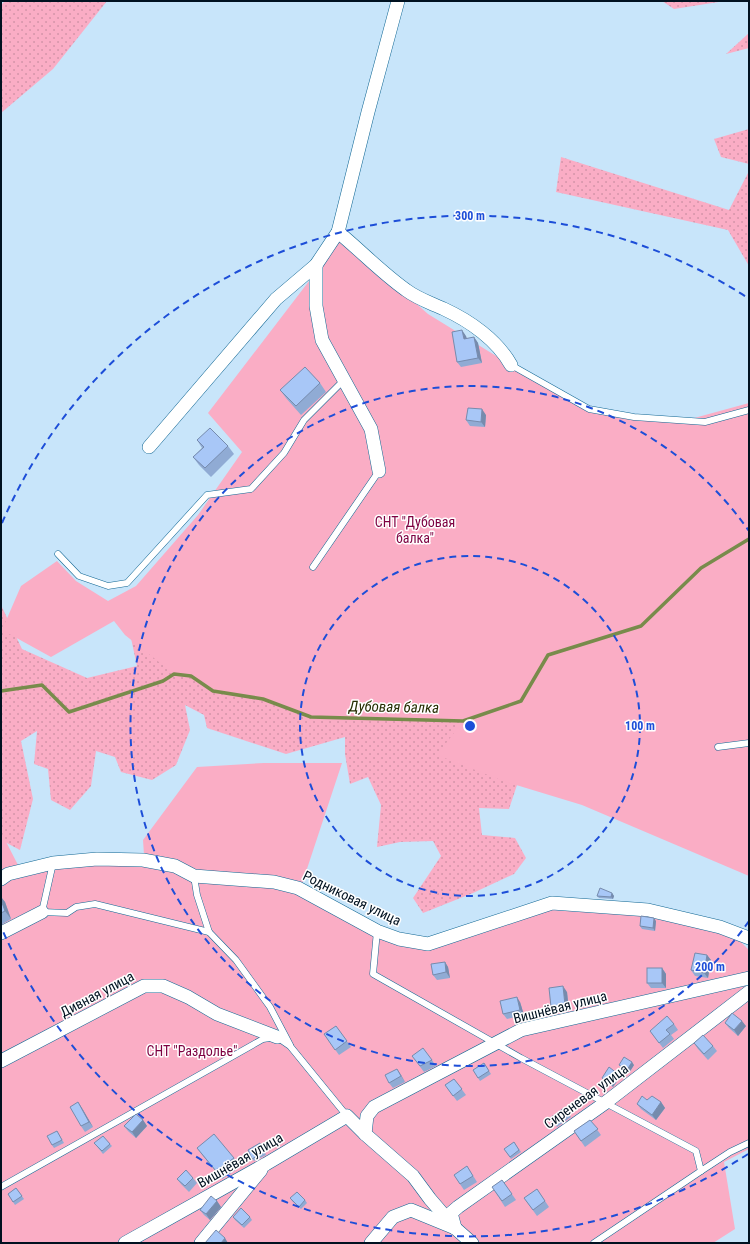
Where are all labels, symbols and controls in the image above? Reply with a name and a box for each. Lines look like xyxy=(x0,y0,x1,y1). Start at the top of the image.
text: 300 m xyxy=(455,209,485,223)
park label: СНТ "Дубовая балка" xyxy=(375,514,455,546)
water label: Дубовая балка xyxy=(348,697,439,717)
centre of rings xyxy=(463,719,477,733)
text: 100 m xyxy=(625,719,655,733)
street label: Родниковая улица xyxy=(300,867,404,929)
text: 200 m xyxy=(695,960,725,974)
street label: Дивная улица xyxy=(57,968,137,1020)
street label: Вишнёвая улица xyxy=(512,988,608,1026)
park label: СНТ "Раздолье" xyxy=(147,1043,238,1059)
street label: Сиреневая улица xyxy=(541,1060,631,1132)
street label: Вишнёвая улица xyxy=(194,1129,286,1191)

